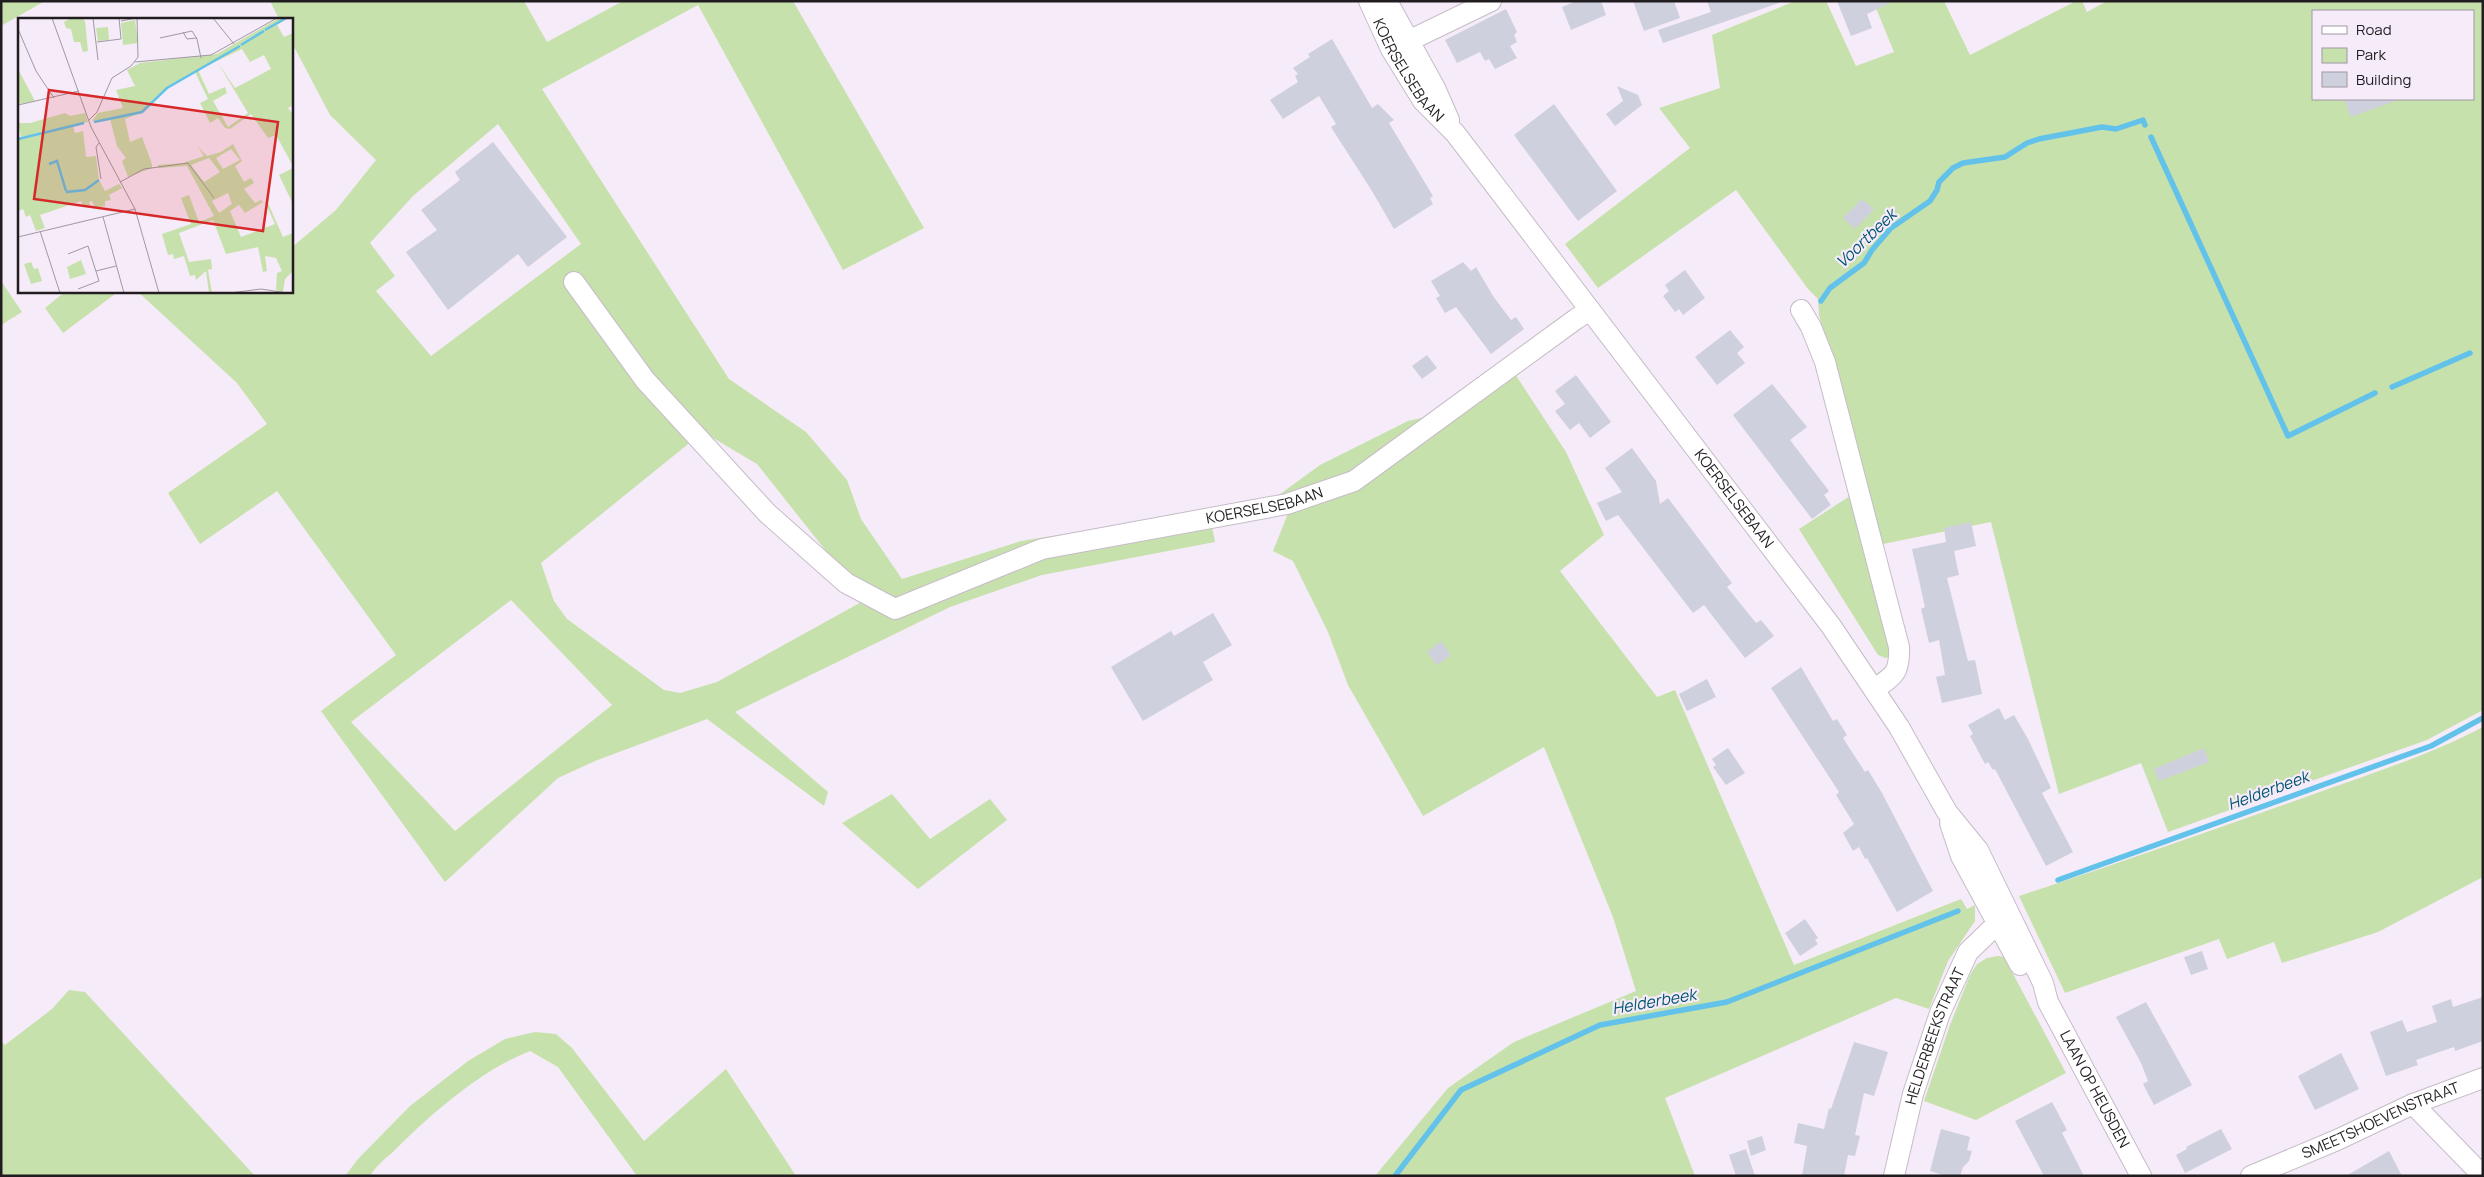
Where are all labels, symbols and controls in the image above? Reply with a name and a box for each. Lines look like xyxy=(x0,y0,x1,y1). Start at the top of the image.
legend xyxy=(2312,10,2474,100)
street label: KOERSELSEBAAN xyxy=(1368,15,1449,126)
inset map xyxy=(18,18,292,292)
text: Road xyxy=(2356,19,2392,40)
text: Park xyxy=(2356,44,2386,65)
text: Building xyxy=(2356,69,2411,90)
water label: Voortbeek xyxy=(1831,202,1902,272)
street label: KOERSELSEBAAN xyxy=(1690,444,1779,552)
street label: KOERSELSEBAAN xyxy=(1204,481,1326,529)
water label: Helderbeek xyxy=(2224,764,2314,815)
street label: HELDERBEEKSTRAAT xyxy=(1900,964,1969,1107)
water label: Helderbeek xyxy=(1610,982,1700,1019)
street label: LAAN OP HEUSDEN xyxy=(2055,1026,2135,1151)
street label: SMEETSHOEVENSTRAAT xyxy=(2298,1077,2462,1164)

